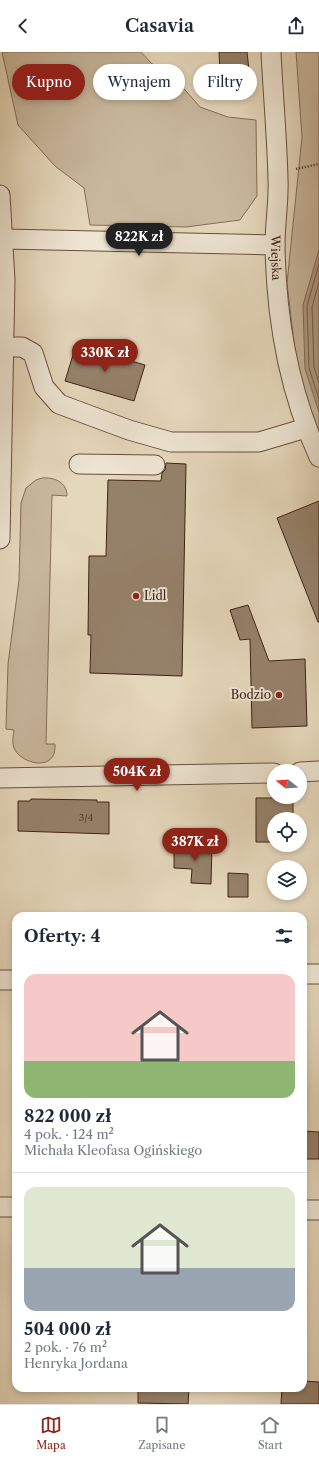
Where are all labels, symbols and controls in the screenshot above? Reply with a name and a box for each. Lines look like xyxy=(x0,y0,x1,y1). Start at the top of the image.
icon: back xyxy=(12,15,34,37)
text: Casavia xyxy=(125,15,194,37)
icon: share xyxy=(285,15,307,37)
chip: Kupno xyxy=(12,64,85,100)
chip: Wynajem xyxy=(93,64,185,100)
chip: Filtry xyxy=(193,64,257,100)
pin: 822K zł xyxy=(102,223,176,257)
text: 822K zł xyxy=(115,228,163,244)
street label: Wiejska xyxy=(268,234,284,281)
pin: 330K zł xyxy=(68,339,142,373)
text: 330K zł xyxy=(81,344,129,360)
place label: Lidl xyxy=(144,588,167,603)
marker: Lidl xyxy=(131,591,141,601)
place label: Bodzio xyxy=(231,687,271,702)
marker: Bodzio xyxy=(274,690,284,700)
pin: 504K zł xyxy=(100,758,174,792)
text: 504K zł xyxy=(113,763,161,779)
north arrow xyxy=(267,764,307,804)
map controls xyxy=(267,764,307,900)
house number: 3/4 xyxy=(79,811,94,824)
button: locate xyxy=(267,812,307,852)
pin: 387K zł xyxy=(158,828,232,862)
text: 387K zł xyxy=(171,833,219,849)
button: layers xyxy=(267,860,307,900)
icon: filters xyxy=(273,925,295,947)
text: Oferty: 4 xyxy=(24,926,100,946)
icon: home xyxy=(124,1000,196,1072)
text: 822 000 zł xyxy=(24,1106,111,1126)
text: 4 pok. · 124 m² xyxy=(24,1126,114,1142)
text: Michała Kleofasa Ogińskiego xyxy=(24,1142,202,1158)
icon: home xyxy=(124,1213,196,1285)
text: 504 000 zł xyxy=(24,1319,111,1339)
text: 2 pok. · 76 m² xyxy=(24,1339,107,1355)
text: Henryka Jordana xyxy=(24,1355,128,1371)
tab: Mapa xyxy=(36,1414,66,1452)
tab: Zapisane xyxy=(138,1414,185,1452)
tab: Start xyxy=(258,1414,283,1452)

